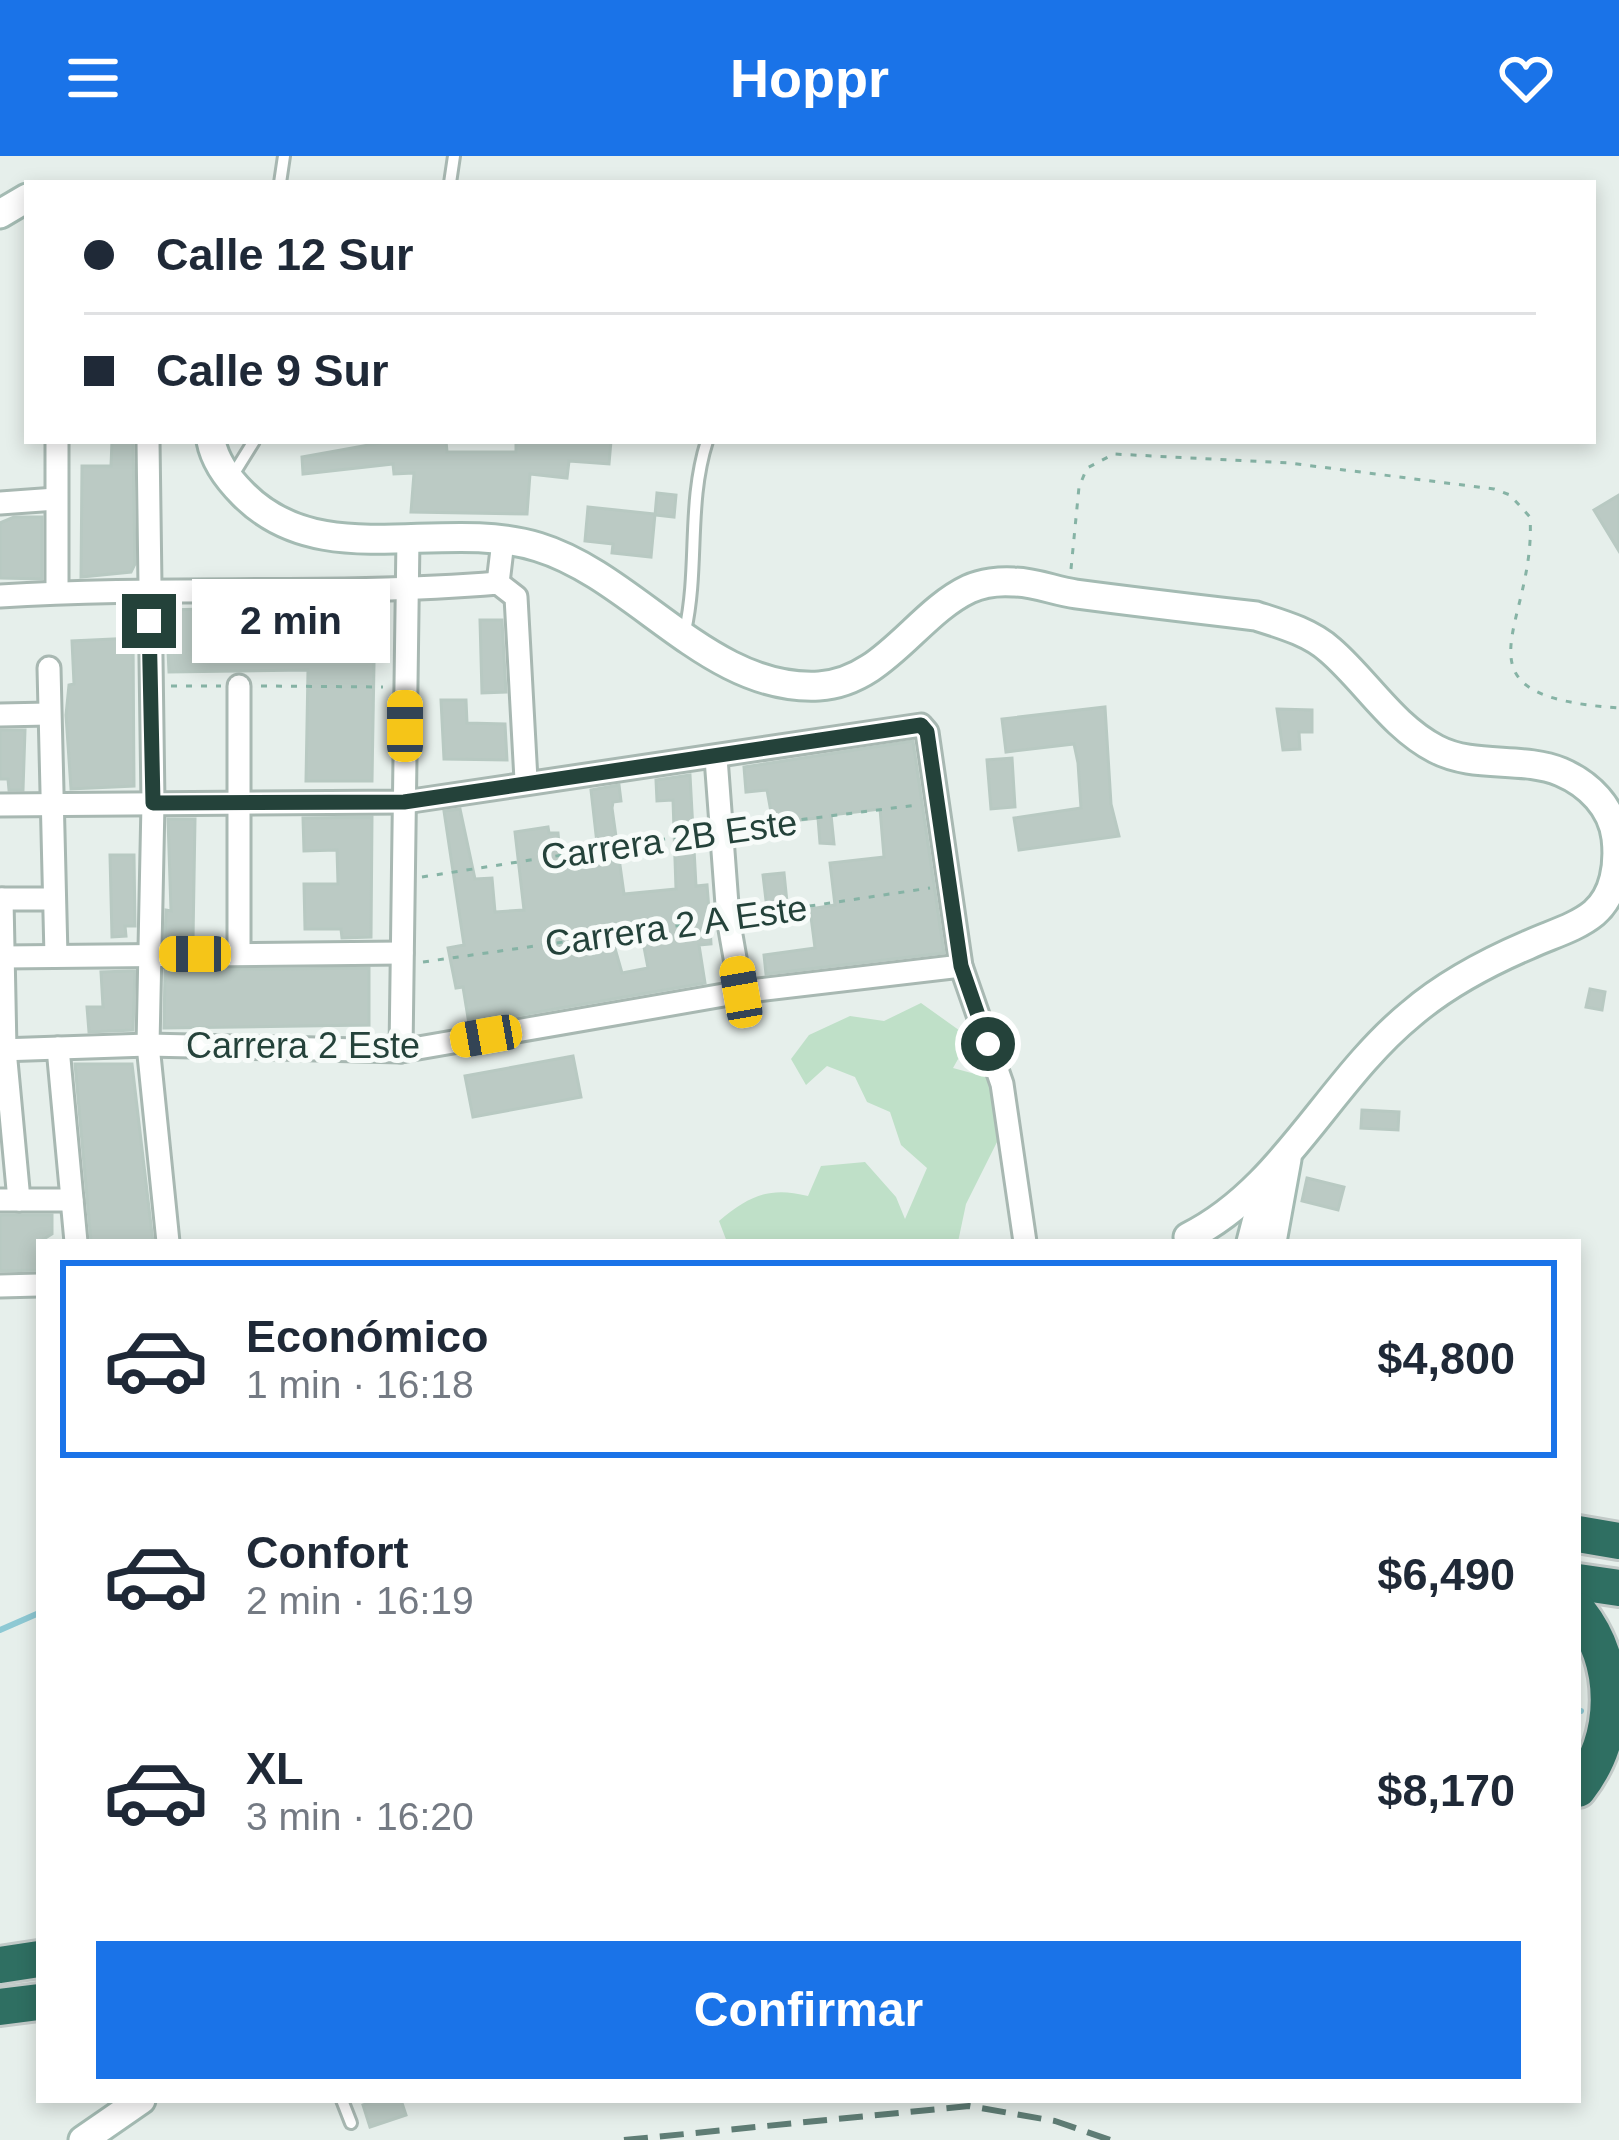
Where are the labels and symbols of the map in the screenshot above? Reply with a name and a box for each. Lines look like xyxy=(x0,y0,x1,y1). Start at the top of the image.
callout: 2 min xyxy=(191,579,389,663)
route end xyxy=(122,594,176,648)
car xyxy=(387,690,423,762)
street label: Carrera 2B Este xyxy=(538,801,800,878)
street label: Carrera 2 A Este xyxy=(542,887,810,964)
car xyxy=(159,936,231,972)
car xyxy=(717,953,765,1031)
car xyxy=(447,1012,525,1060)
route start xyxy=(961,1017,1015,1071)
street label: Carrera 2 Este xyxy=(186,1025,420,1066)

